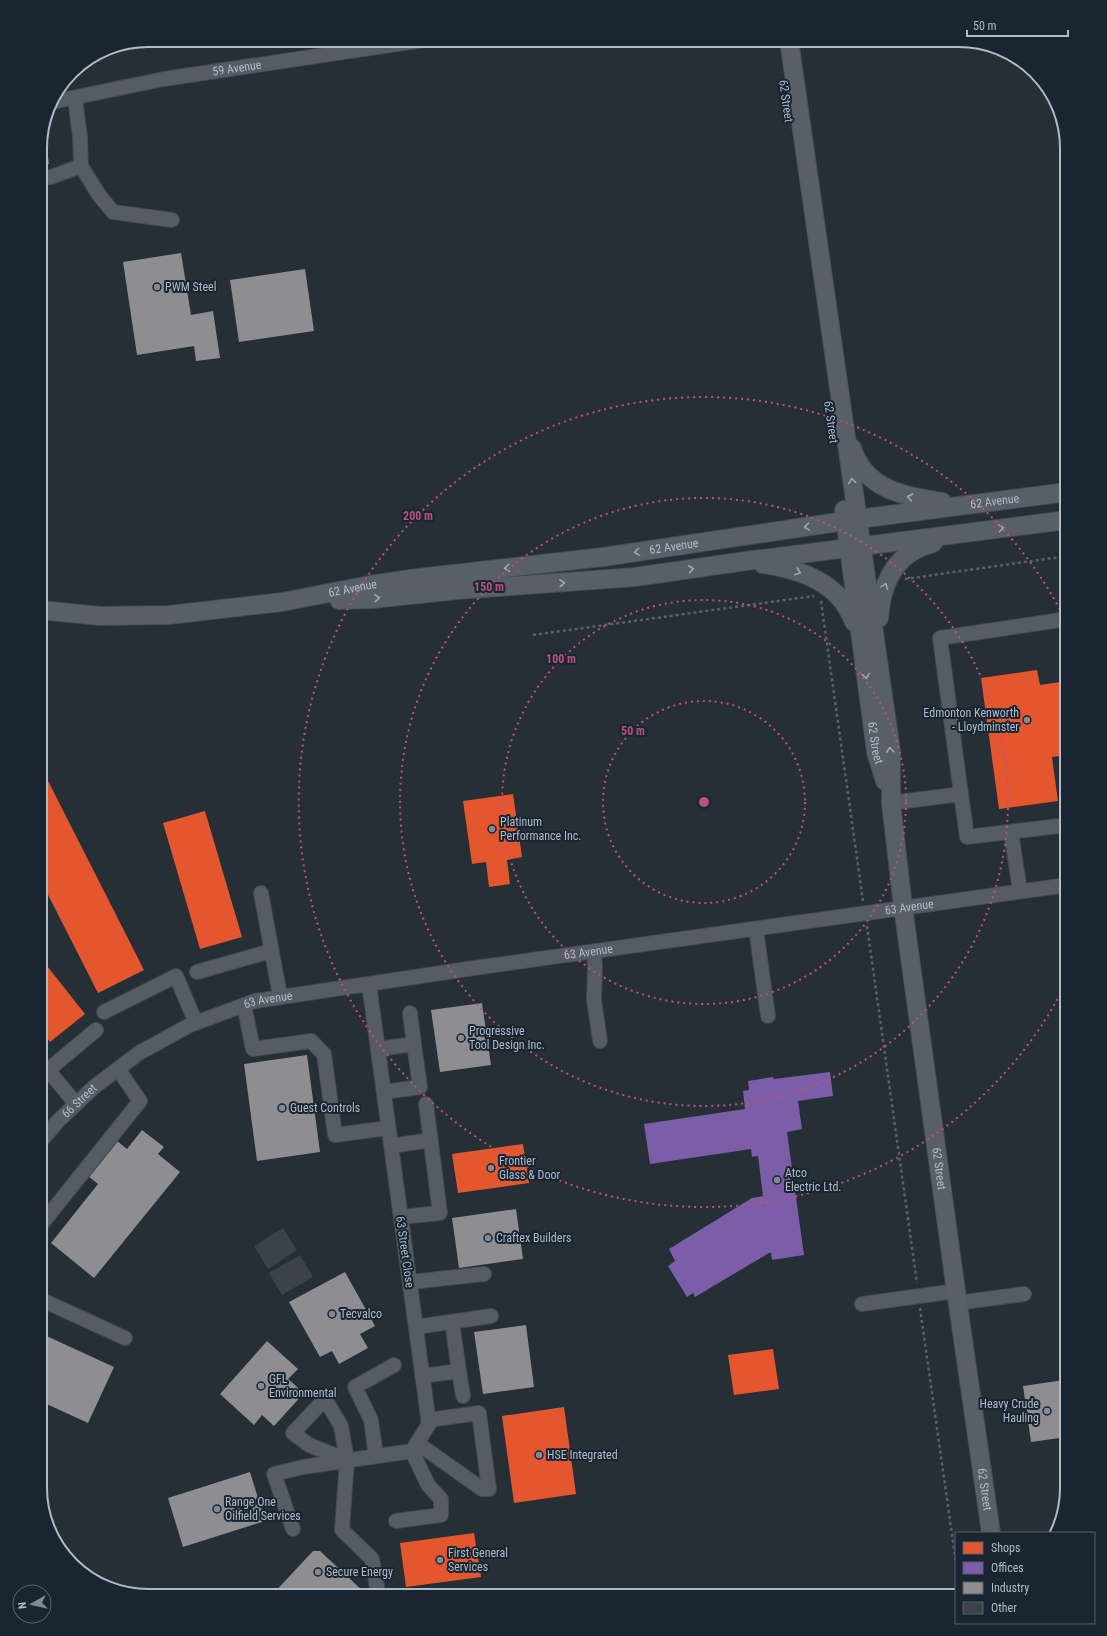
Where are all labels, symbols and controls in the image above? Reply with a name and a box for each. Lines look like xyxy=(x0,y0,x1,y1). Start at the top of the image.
scale bar xyxy=(967,12,1068,38)
text: 50 m xyxy=(973,19,997,33)
street label: 59 Avenue xyxy=(211,57,263,79)
street label: 62 Street xyxy=(776,79,796,124)
place label: PWM Steel xyxy=(165,280,216,294)
marker: PWM Steel xyxy=(152,282,162,292)
street label: 62 Street xyxy=(821,400,841,445)
one-way arrow xyxy=(848,478,857,484)
street label: 62 Avenue xyxy=(969,491,1020,511)
one-way arrow xyxy=(907,493,913,501)
text: 200 m xyxy=(403,509,433,523)
one-way arrow xyxy=(804,522,810,531)
one-way arrow xyxy=(998,524,1004,533)
street label: 62 Avenue xyxy=(648,536,700,557)
one-way arrow xyxy=(633,547,640,556)
one-way arrow xyxy=(504,563,511,572)
one-way arrow xyxy=(688,565,694,574)
one-way arrow xyxy=(795,567,802,576)
street label: 62 Avenue xyxy=(327,577,378,600)
one-way arrow xyxy=(559,578,565,587)
text: 150 m xyxy=(474,580,504,594)
one-way arrow xyxy=(880,583,888,590)
one-way arrow xyxy=(374,594,380,603)
text: 100 m xyxy=(546,652,576,666)
one-way arrow xyxy=(861,673,870,679)
place label: Edmonton Kenworth - Lloydminster xyxy=(923,706,1019,734)
marker: Edmonton Kenworth - Lloydminster xyxy=(1022,715,1032,725)
street label: 62 Street xyxy=(865,721,886,766)
text: 50 m xyxy=(621,724,645,738)
one-way arrow xyxy=(886,747,895,753)
centre of rings xyxy=(697,795,711,809)
place label: Platinum Performance Inc. xyxy=(500,815,581,843)
marker: Platinum Performance Inc. xyxy=(487,824,497,834)
street label: 63 Avenue xyxy=(884,897,935,917)
street label: 63 Avenue xyxy=(563,942,614,962)
street label: 63 Avenue xyxy=(242,988,294,1012)
place label: Progressive Tool Design Inc. xyxy=(469,1024,545,1052)
marker: Progressive Tool Design Inc. xyxy=(456,1033,466,1043)
street label: 66 Street xyxy=(59,1081,100,1121)
place label: Guest Controls xyxy=(290,1101,360,1115)
marker: Guest Controls xyxy=(277,1103,287,1113)
street label: 62 Street xyxy=(929,1146,949,1191)
place label: Frontier Glass & Door xyxy=(499,1154,560,1182)
marker: Frontier Glass & Door xyxy=(486,1163,496,1173)
place label: Atco Electric Ltd. xyxy=(785,1166,842,1194)
marker: Atco Electric Ltd. xyxy=(772,1175,782,1185)
street label: 63 Street Close xyxy=(393,1215,417,1289)
place label: Craftex Builders xyxy=(496,1231,572,1245)
marker: Craftex Builders xyxy=(483,1233,493,1243)
place label: Tecvalco xyxy=(340,1307,382,1321)
marker: Tecvalco xyxy=(327,1309,337,1319)
place label: GFL Environmental xyxy=(269,1372,337,1400)
marker: GFL Environmental xyxy=(256,1381,266,1391)
place label: Heavy Crude Hauling xyxy=(980,1397,1039,1425)
marker: Heavy Crude Hauling xyxy=(1042,1406,1052,1416)
place label: HSE Integrated xyxy=(547,1448,618,1462)
marker: HSE Integrated xyxy=(534,1450,544,1460)
street label: 62 Street xyxy=(975,1467,995,1512)
place label: Range One Oilfield Services xyxy=(225,1495,301,1523)
marker: Range One Oilfield Services xyxy=(212,1504,222,1514)
legend xyxy=(955,1532,1095,1624)
text: Shops xyxy=(991,1541,1020,1555)
place label: First General Services xyxy=(448,1546,508,1574)
marker: First General Services xyxy=(435,1555,445,1565)
text: Offices xyxy=(991,1561,1024,1575)
place label: Secure Energy xyxy=(326,1565,393,1579)
marker: Secure Energy xyxy=(313,1567,323,1577)
text: Industry xyxy=(991,1581,1029,1595)
north arrow xyxy=(12,1584,52,1624)
text: N xyxy=(16,1601,29,1610)
text: Other xyxy=(991,1601,1017,1615)

